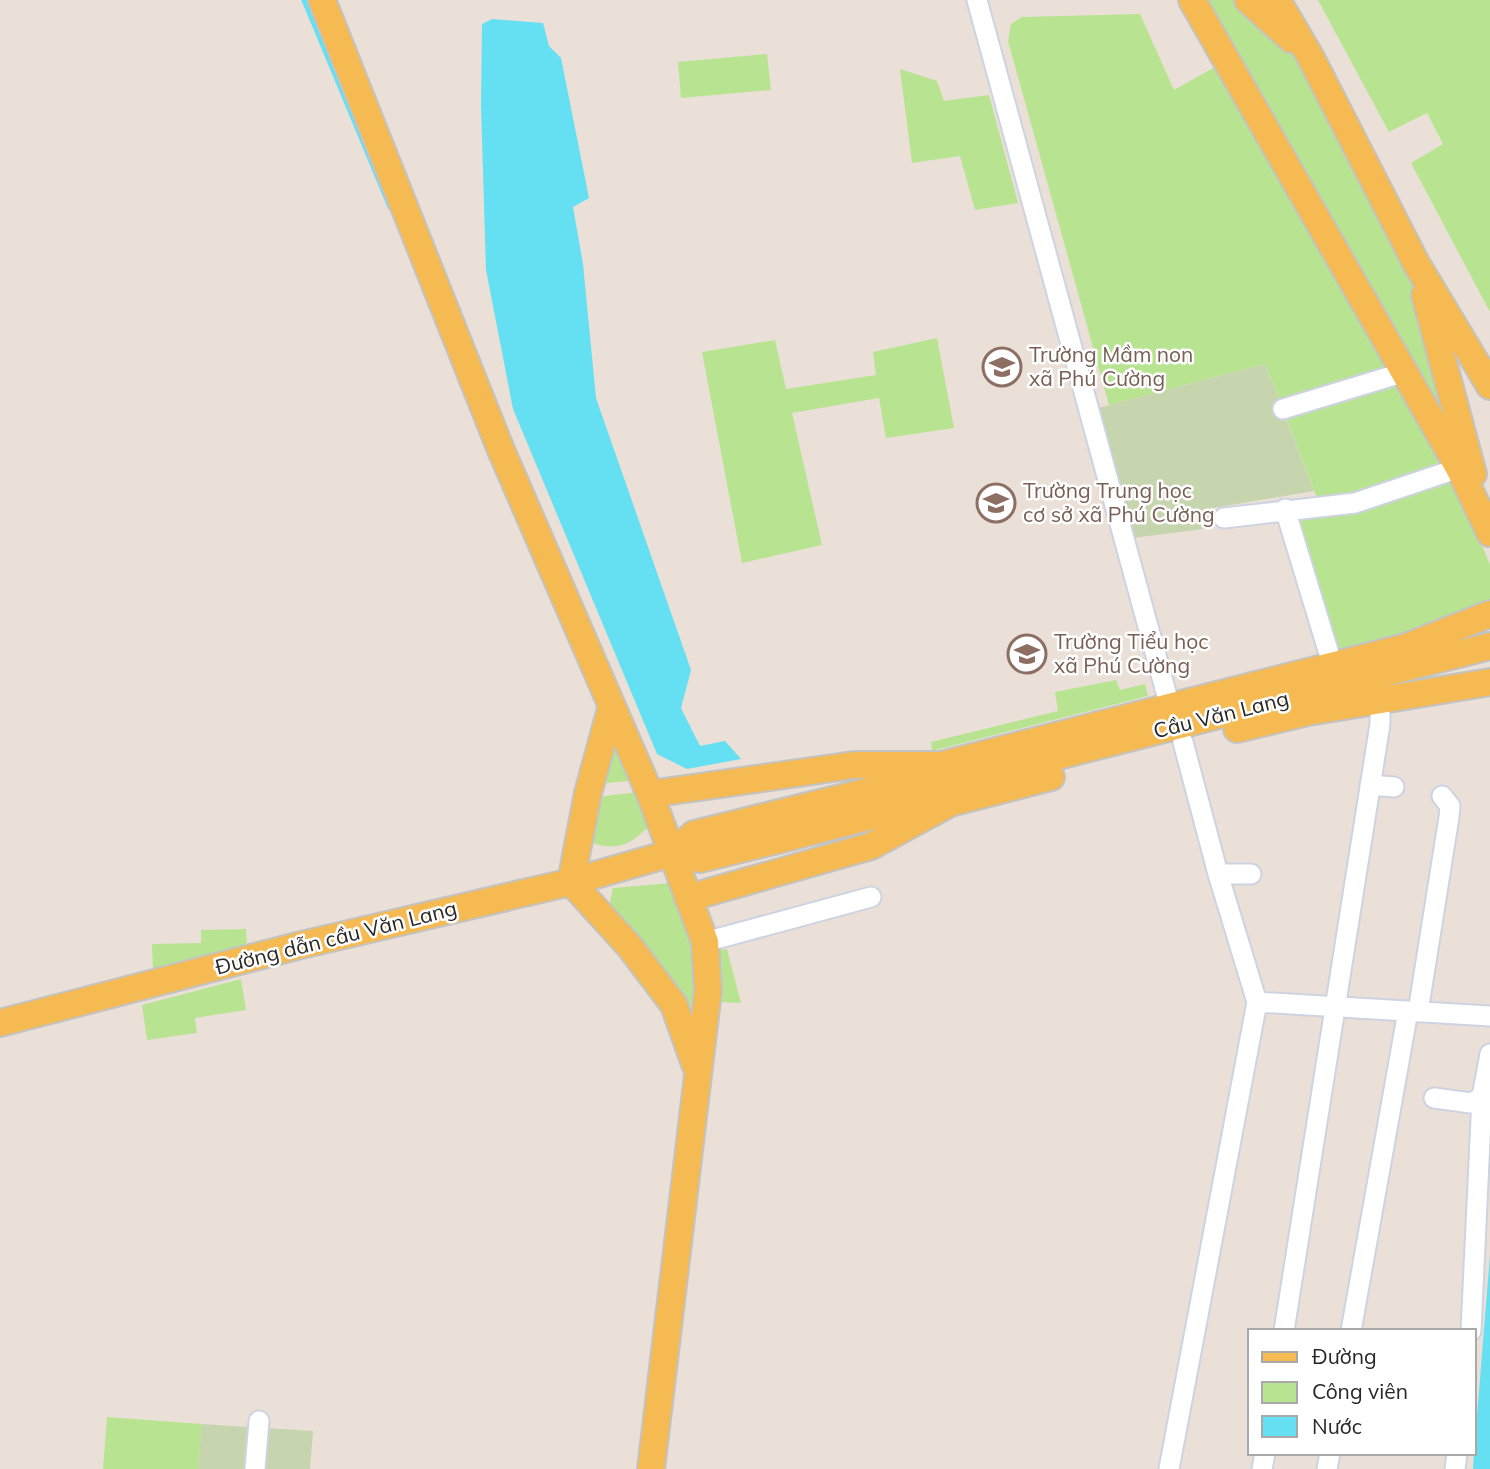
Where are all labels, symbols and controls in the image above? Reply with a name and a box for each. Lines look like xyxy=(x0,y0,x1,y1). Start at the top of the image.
place label: Trường Mầm non xã Phú Cường xyxy=(1029,341,1193,391)
school or university icon: Trường Mầm non xã Phú Cường xyxy=(981,346,1023,388)
place label: Trường Trung học cơ sở xã Phú Cường xyxy=(1023,477,1215,527)
school or university icon: Trường Trung học cơ sở xã Phú Cường xyxy=(975,482,1017,524)
place label: Trường Tiểu học xã Phú Cường xyxy=(1054,628,1209,678)
school or university icon: Trường Tiểu học xã Phú Cường xyxy=(1006,633,1048,675)
street label: Cầu Văn Lang xyxy=(1150,685,1291,743)
street label: Đường dẫn cầu Văn Lang xyxy=(212,894,459,980)
legend xyxy=(1248,1329,1476,1455)
text: Đường xyxy=(1312,1343,1377,1369)
text: Công viên xyxy=(1312,1378,1408,1404)
text: Nước xyxy=(1312,1413,1362,1439)

